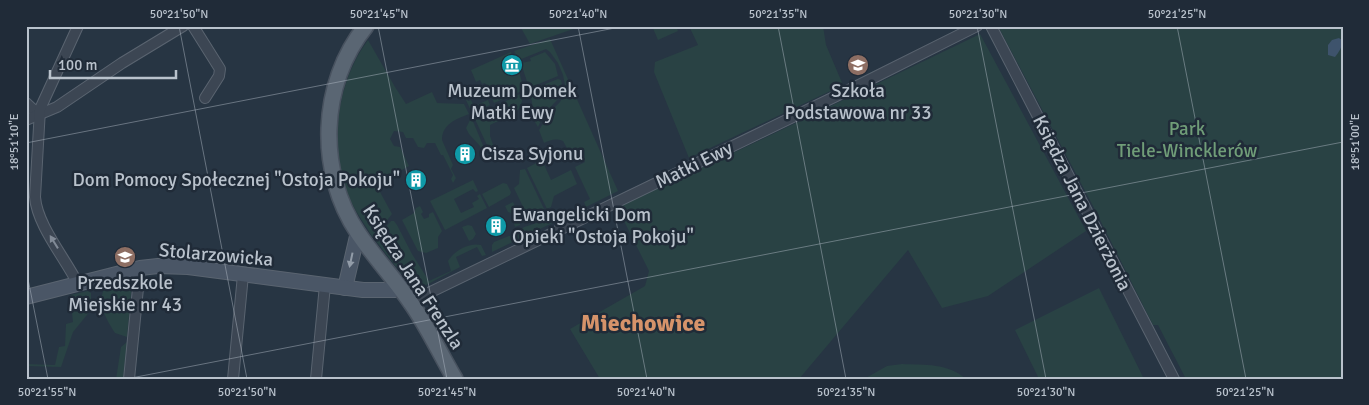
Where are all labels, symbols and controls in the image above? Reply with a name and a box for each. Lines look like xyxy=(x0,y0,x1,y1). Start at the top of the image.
text: 50°21'50"N xyxy=(150,7,208,22)
text: 50°21'45"N xyxy=(350,7,408,22)
text: 50°21'40"N xyxy=(549,7,607,22)
text: 50°21'35"N xyxy=(749,7,807,22)
text: 50°21'30"N xyxy=(949,7,1007,22)
text: 50°21'25"N xyxy=(1148,7,1206,22)
scale bar xyxy=(50,48,176,80)
museum icon: Muzeum Domek Matki Ewy xyxy=(500,53,524,77)
school or university icon: Szkoła Podstawowa nr 33 xyxy=(846,53,870,77)
text: 100 m xyxy=(58,56,98,74)
place label: Muzeum Domek Matki Ewy xyxy=(447,79,577,125)
place label: Szkoła Podstawowa nr 33 xyxy=(784,79,932,125)
street label: Księdza Jana Dzierżonia xyxy=(1027,111,1137,295)
text: 18°51'10"E xyxy=(7,113,22,171)
text: 18°51'00"E xyxy=(1348,113,1363,171)
park label: Park Tiele-Wincklerów xyxy=(1117,117,1257,163)
street label: Matki Ewy xyxy=(651,136,737,194)
building icon: Cisza Syjonu xyxy=(453,142,477,166)
place label: Cisza Syjonu xyxy=(481,142,583,166)
place label: Dom Pomocy Społecznej "Ostoja Pokoju" xyxy=(72,168,400,192)
building icon: Dom Pomocy Społecznej "Ostoja Pokoju" xyxy=(404,168,428,192)
street label: Księdza Jana Frenzla xyxy=(357,200,469,354)
place label: Ewangelicki Dom Opieki "Ostoja Pokoju" xyxy=(512,203,694,249)
building icon: Ewangelicki Dom Opieki "Ostoja Pokoju" xyxy=(484,214,508,238)
one-way arrow xyxy=(49,235,59,248)
street label: Stolarzowicka xyxy=(158,238,274,272)
school or university icon: Przedszkole Miejskie nr 43 xyxy=(113,245,137,269)
one-way arrow xyxy=(347,253,355,268)
place label: Przedszkole Miejskie nr 43 xyxy=(68,271,182,317)
district label: Miechowice xyxy=(581,308,705,338)
text: 50°21'55"N xyxy=(18,385,76,400)
text: 50°21'50"N xyxy=(218,385,276,400)
text: 50°21'45"N xyxy=(418,385,476,400)
text: 50°21'40"N xyxy=(617,385,675,400)
text: 50°21'35"N xyxy=(817,385,875,400)
text: 50°21'30"N xyxy=(1017,385,1075,400)
text: 50°21'25"N xyxy=(1216,385,1274,400)

